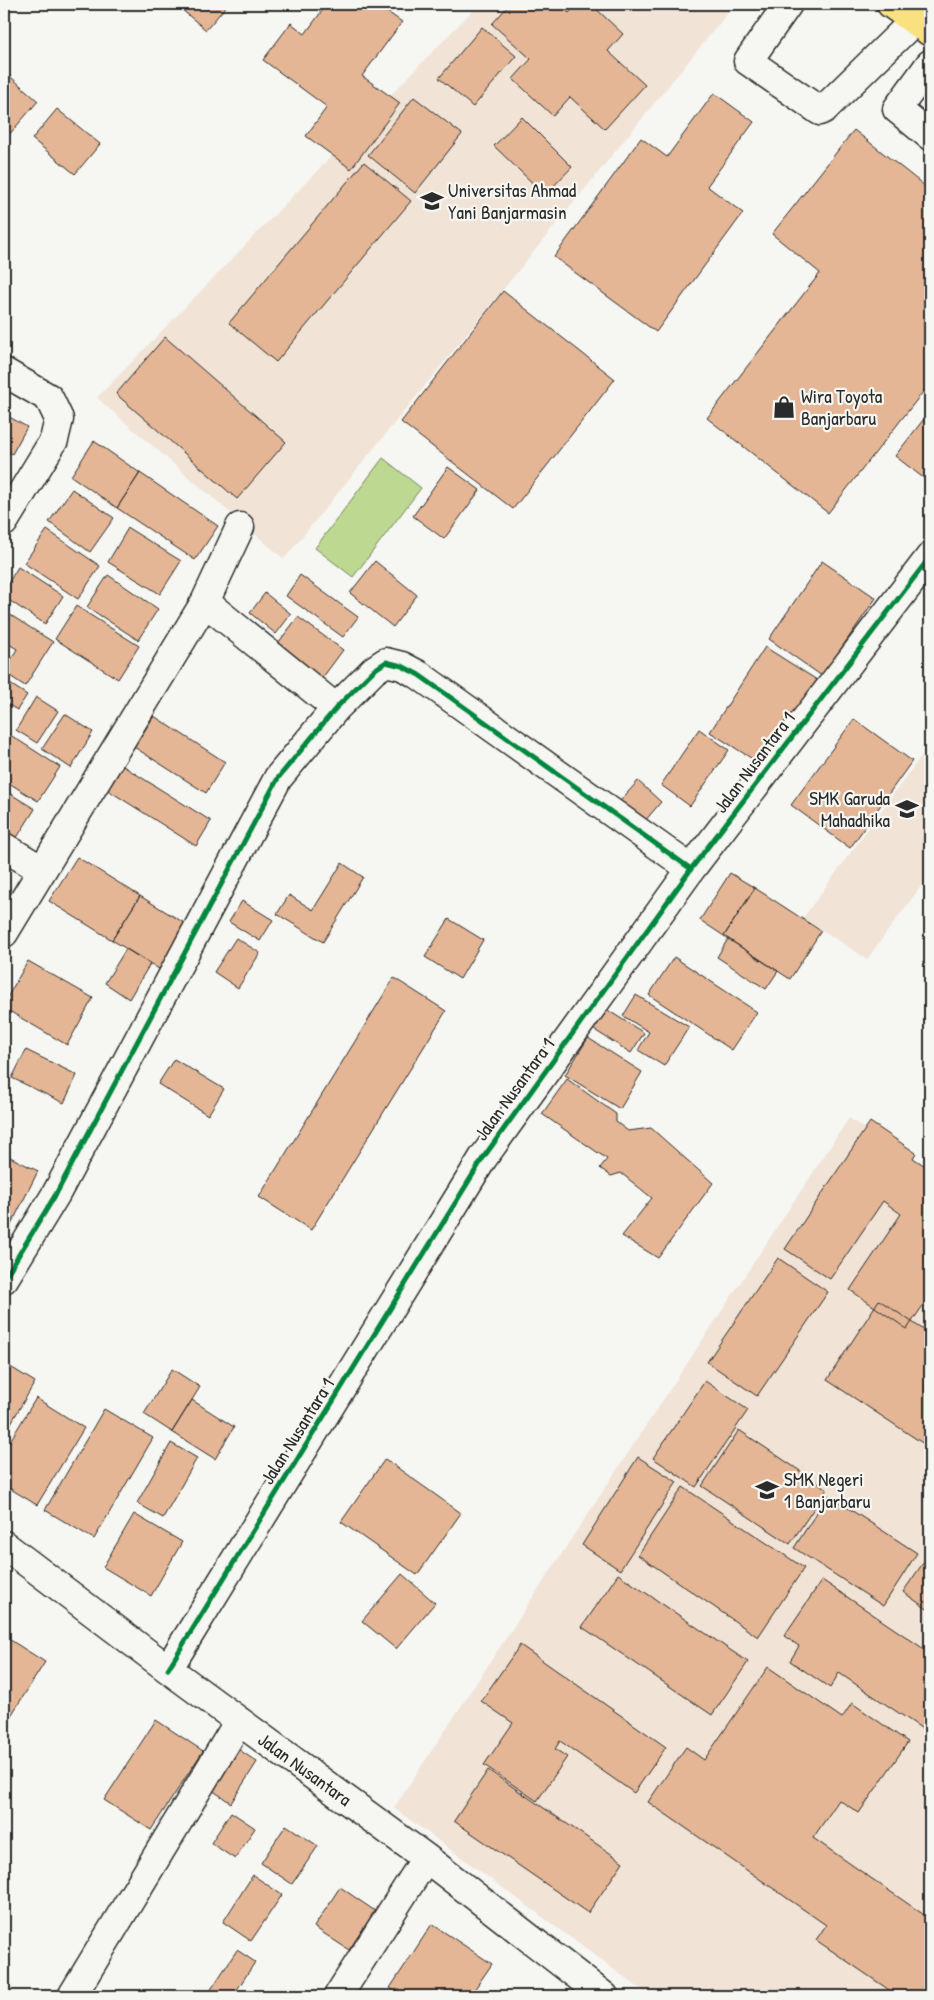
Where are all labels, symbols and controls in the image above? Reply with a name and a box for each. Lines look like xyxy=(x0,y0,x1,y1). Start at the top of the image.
place label: Universitas Ahmad Yani Banjarmasin xyxy=(448,177,577,225)
school or university icon: Universitas Ahmad Yani Banjarmasin xyxy=(419,188,445,214)
place label: Wira Toyota Banjarbaru xyxy=(801,383,883,431)
shop icon: Wira Toyota Banjarbaru xyxy=(771,394,797,420)
street label: Jalan Nusantara 1 xyxy=(707,706,801,818)
place label: SMK Garuda Mahadhika xyxy=(809,785,891,833)
school or university icon: SMK Garuda Mahadhika xyxy=(894,796,920,822)
street label: Jalan Nusantara 1 xyxy=(468,1032,560,1146)
street label: Jalan Nusantara 1 xyxy=(254,1373,340,1489)
place label: SMK Negeri 1 Banjarbaru xyxy=(784,1466,871,1514)
school or university icon: SMK Negeri 1 Banjarbaru xyxy=(754,1477,780,1503)
street label: Jalan Nusantara xyxy=(253,1726,357,1812)

